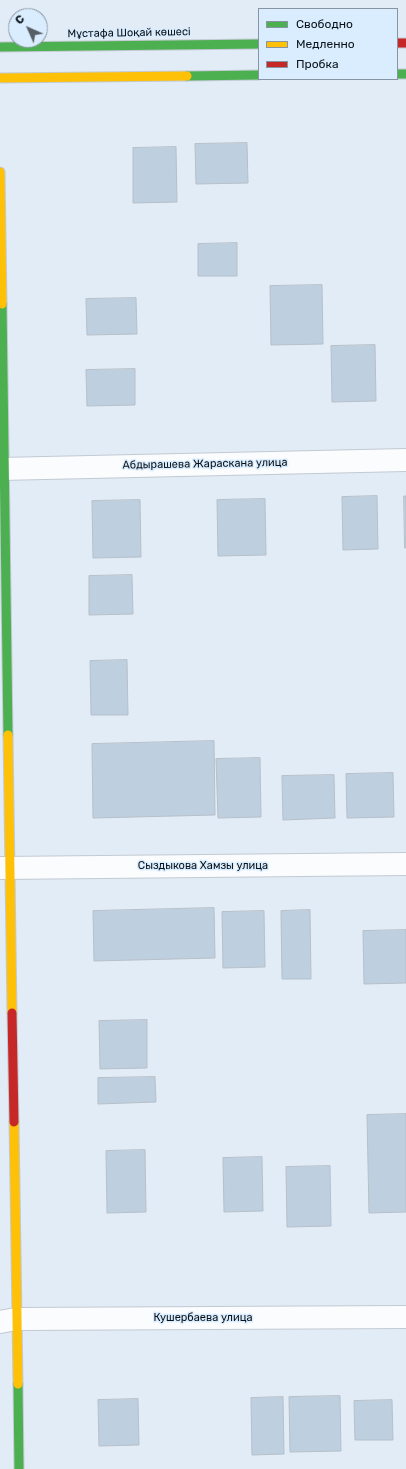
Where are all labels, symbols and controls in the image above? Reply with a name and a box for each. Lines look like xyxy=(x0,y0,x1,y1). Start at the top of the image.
north arrow xyxy=(8,8,48,48)
legend xyxy=(258,8,398,80)
text: С xyxy=(13,13,27,27)
text: Свободно xyxy=(296,17,353,31)
street label: Мұстафа Шоқай көшесі xyxy=(67,25,191,41)
text: Медленно xyxy=(296,37,355,51)
text: Пробка xyxy=(296,57,339,71)
street label: Абдырашева Жараскана улица xyxy=(122,456,288,472)
street label: Сыздыкова Хамзы улица xyxy=(138,859,268,873)
street label: Кушербаева улица xyxy=(153,1311,253,1325)

